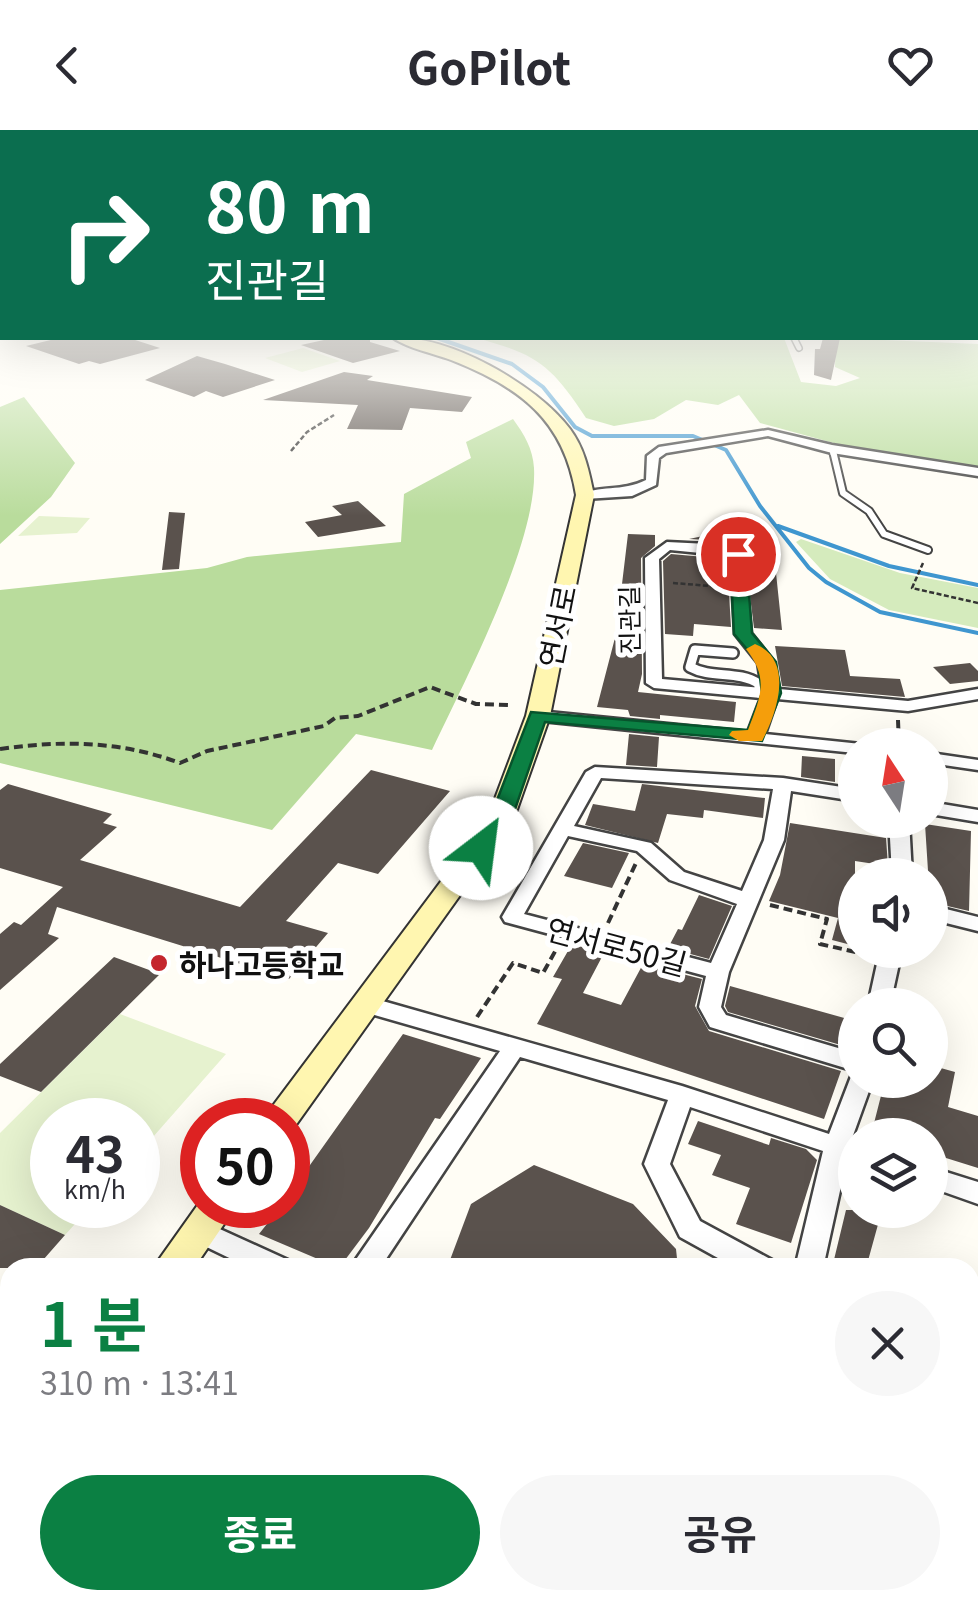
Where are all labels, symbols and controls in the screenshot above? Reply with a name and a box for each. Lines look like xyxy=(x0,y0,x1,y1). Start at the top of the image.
text: GoPilot xyxy=(407,33,571,98)
icon: back xyxy=(40,38,95,93)
icon: heart xyxy=(883,38,938,93)
text: 80 m xyxy=(205,152,375,253)
icon: right xyxy=(40,170,170,300)
text: 진관길 xyxy=(205,245,329,310)
pin xyxy=(696,512,781,597)
icon: arrive xyxy=(711,527,766,582)
street label: 연서로 xyxy=(527,581,585,671)
street label: 진관길 xyxy=(609,585,647,655)
north arrow xyxy=(838,728,948,838)
map controls xyxy=(838,728,948,1228)
position arrow xyxy=(429,796,533,900)
button: sound xyxy=(838,858,948,968)
street label: 연서로50길 xyxy=(542,905,692,985)
place label: 하나고등학교 xyxy=(179,941,345,985)
marker: 하나고등학교 xyxy=(148,952,170,974)
button: search xyxy=(838,988,948,1098)
speed limit sign: 50 xyxy=(180,1098,310,1228)
text: 43 xyxy=(65,1115,124,1187)
button: layers xyxy=(838,1118,948,1228)
text: km/h xyxy=(64,1170,126,1206)
text: 1 분 xyxy=(40,1277,147,1364)
button: close xyxy=(835,1291,940,1396)
text: 310 m · 13:41 xyxy=(40,1358,239,1404)
button: 종료 xyxy=(40,1475,480,1590)
button: 공유 xyxy=(500,1475,940,1590)

